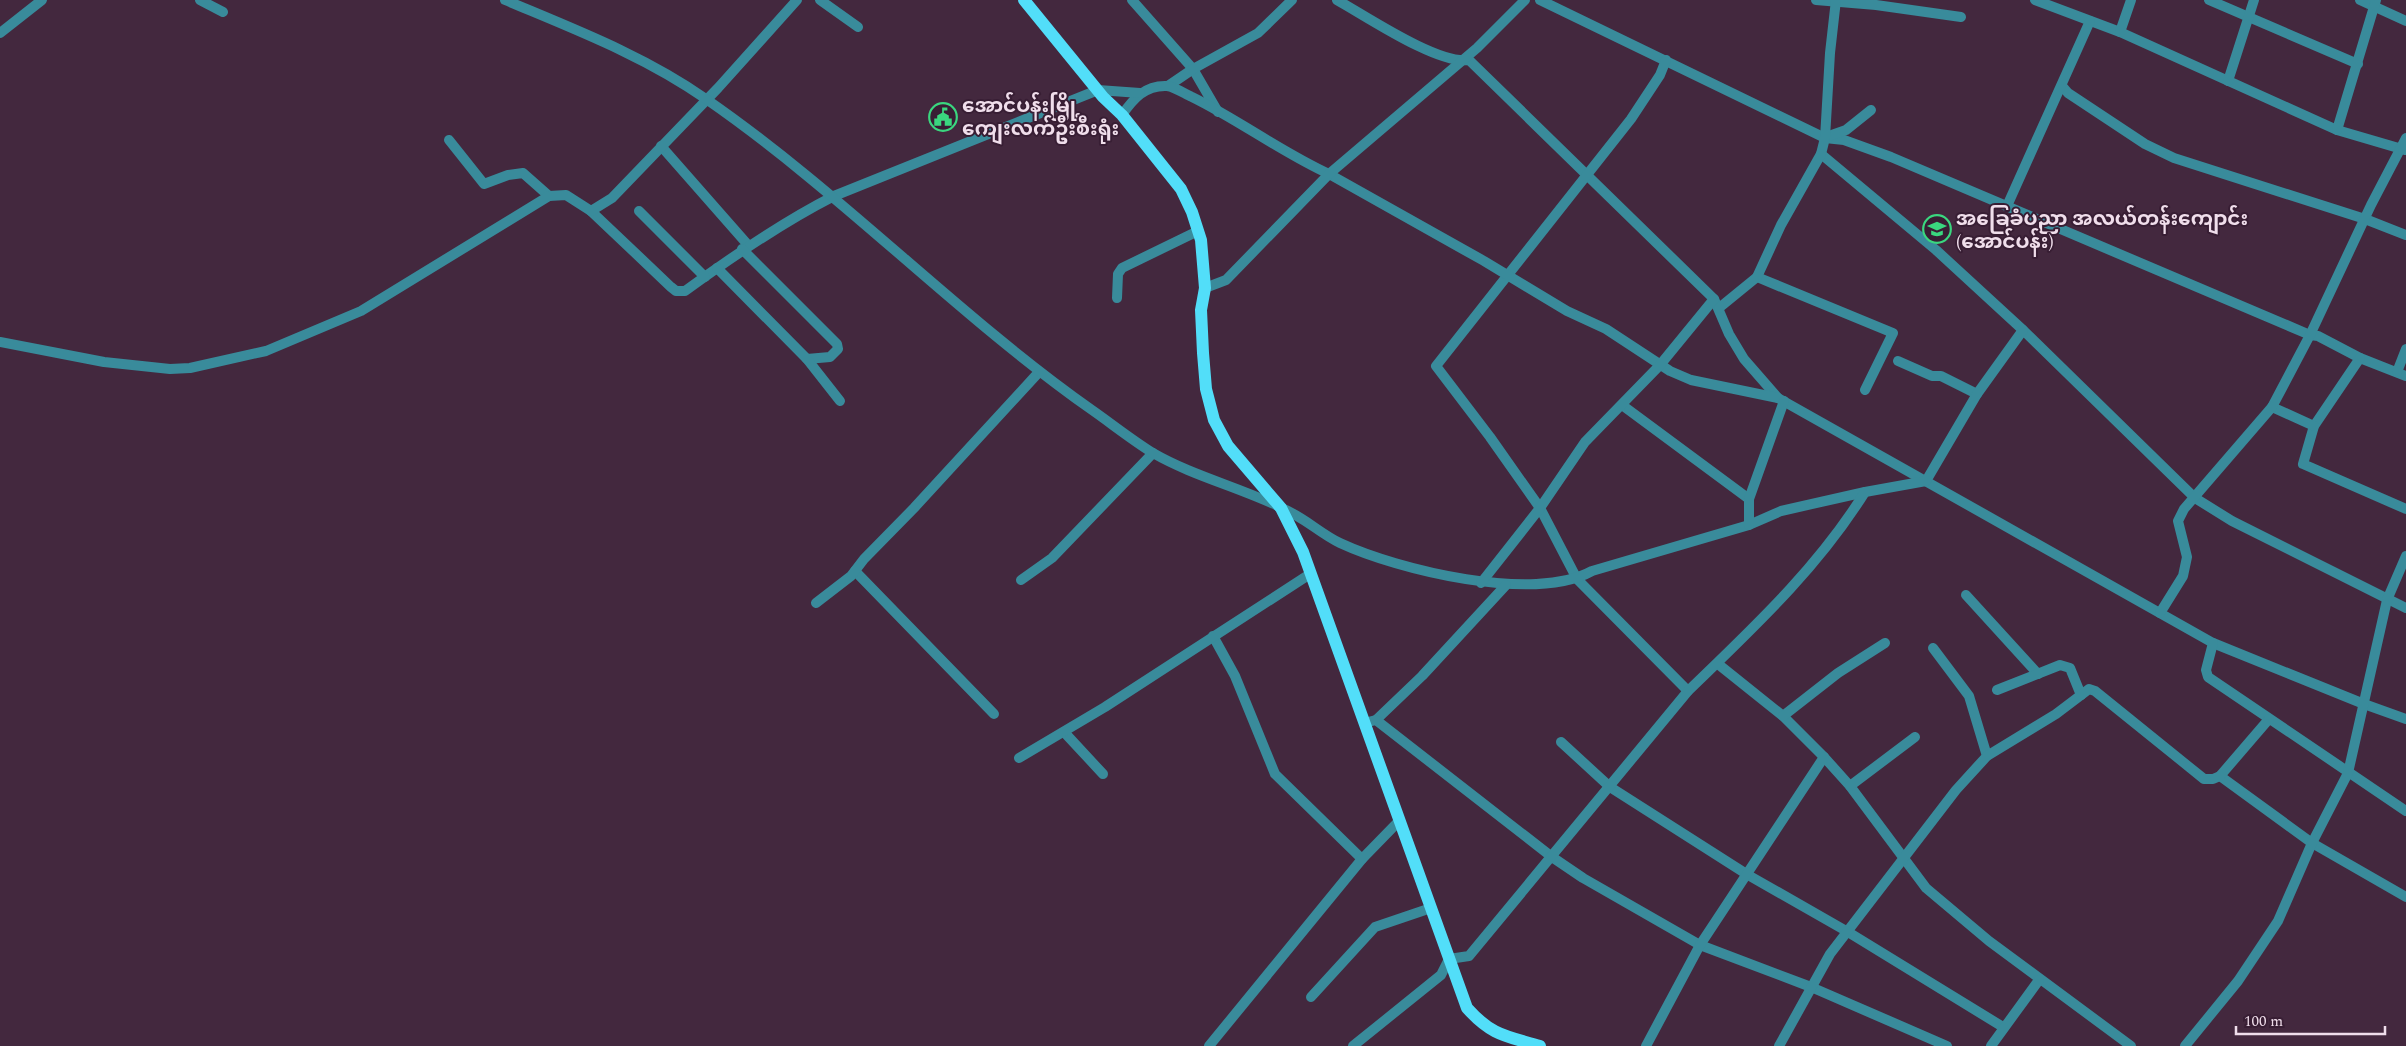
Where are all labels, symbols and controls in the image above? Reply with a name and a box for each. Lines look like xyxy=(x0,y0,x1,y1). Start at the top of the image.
place label: အောင်ပန်းမြို့ ကျေးလက်ဦးစီးရုံး xyxy=(962,91,1119,145)
public building icon: အောင်ပန်းမြို့ ကျေးလက်ဦးစီးရုံး xyxy=(928,102,958,132)
place label: အခြေခံပညာ အလယ်တန်းကျောင်း (အောင်ပန်း) xyxy=(1956,204,2248,257)
school or university icon: အခြေခံပညာ အလယ်တန်းကျောင်း (အောင်ပန်း) xyxy=(1922,214,1952,244)
scale bar xyxy=(2236,1004,2385,1036)
text: 100 m xyxy=(2244,1010,2283,1033)

